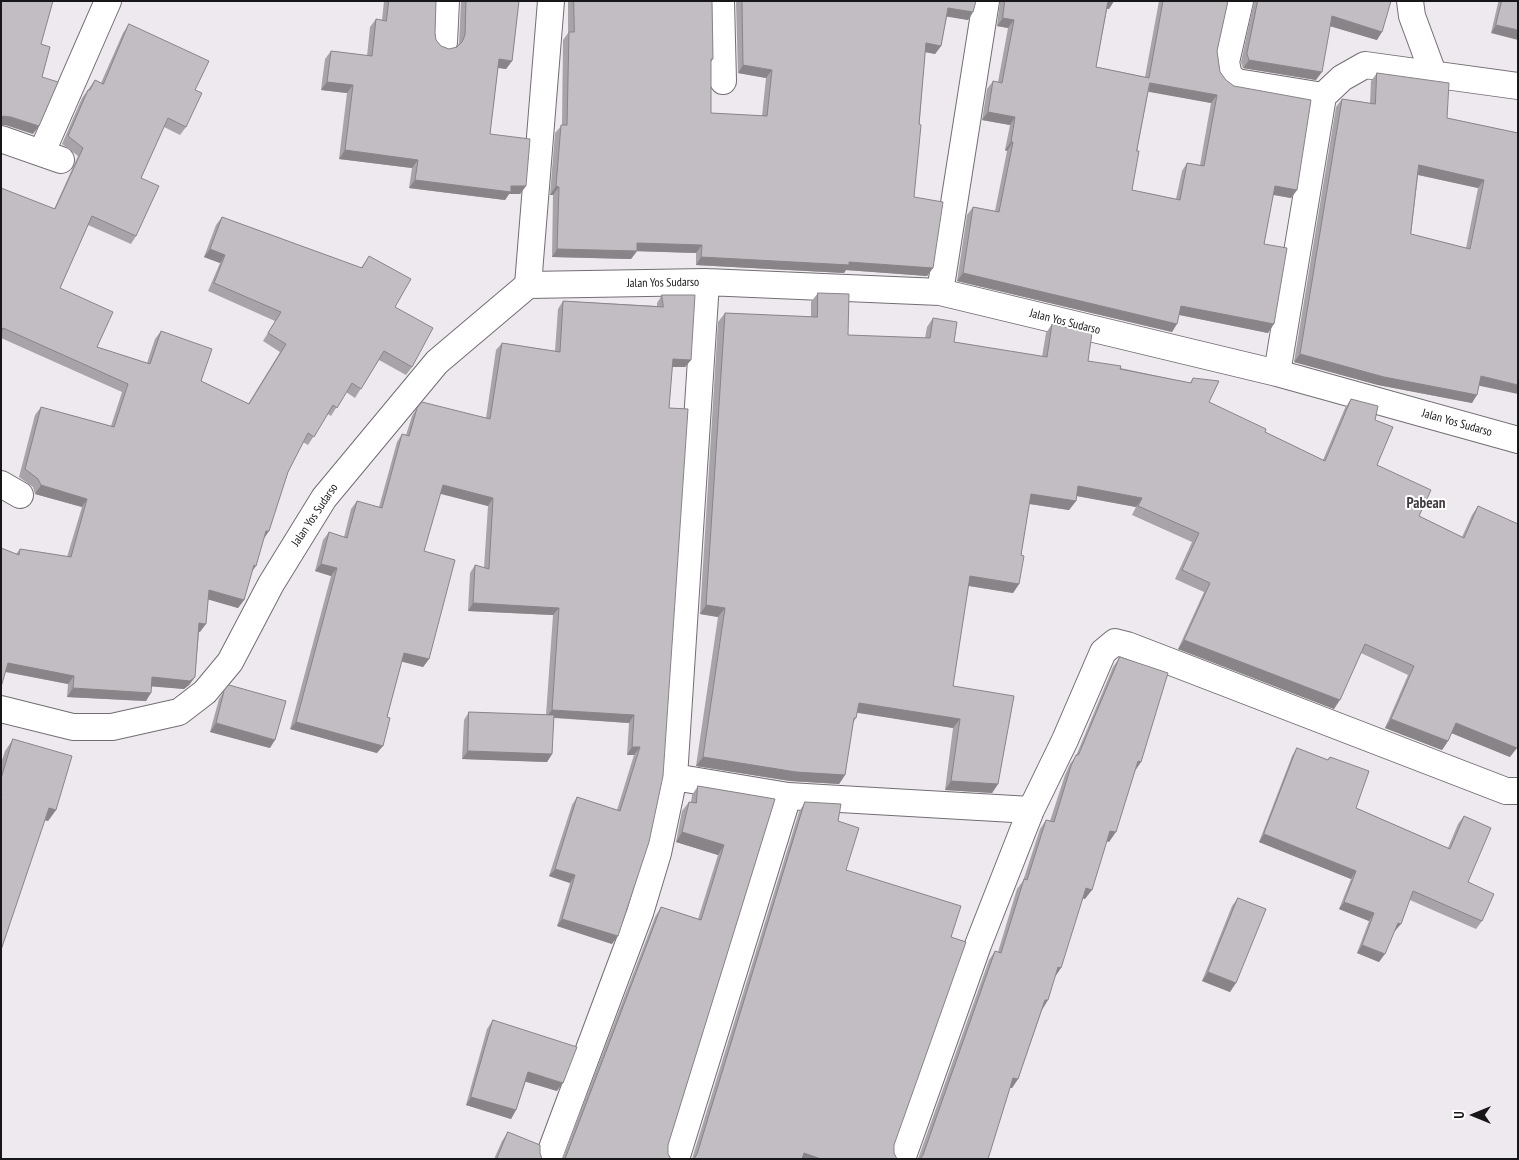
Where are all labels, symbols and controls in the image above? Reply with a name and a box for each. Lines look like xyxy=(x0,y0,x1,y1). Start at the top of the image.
street label: Jalan Yos Sudarso xyxy=(627,275,699,291)
street label: Jalan Yos Sudarso xyxy=(1028,306,1102,338)
street label: Jalan Yos Sudarso xyxy=(1420,406,1494,440)
street label: Jalan Yos Sudarso xyxy=(289,481,341,549)
district label: Pabean xyxy=(1407,495,1445,513)
north arrow xyxy=(1449,1090,1499,1140)
text: U xyxy=(1450,1111,1468,1119)

